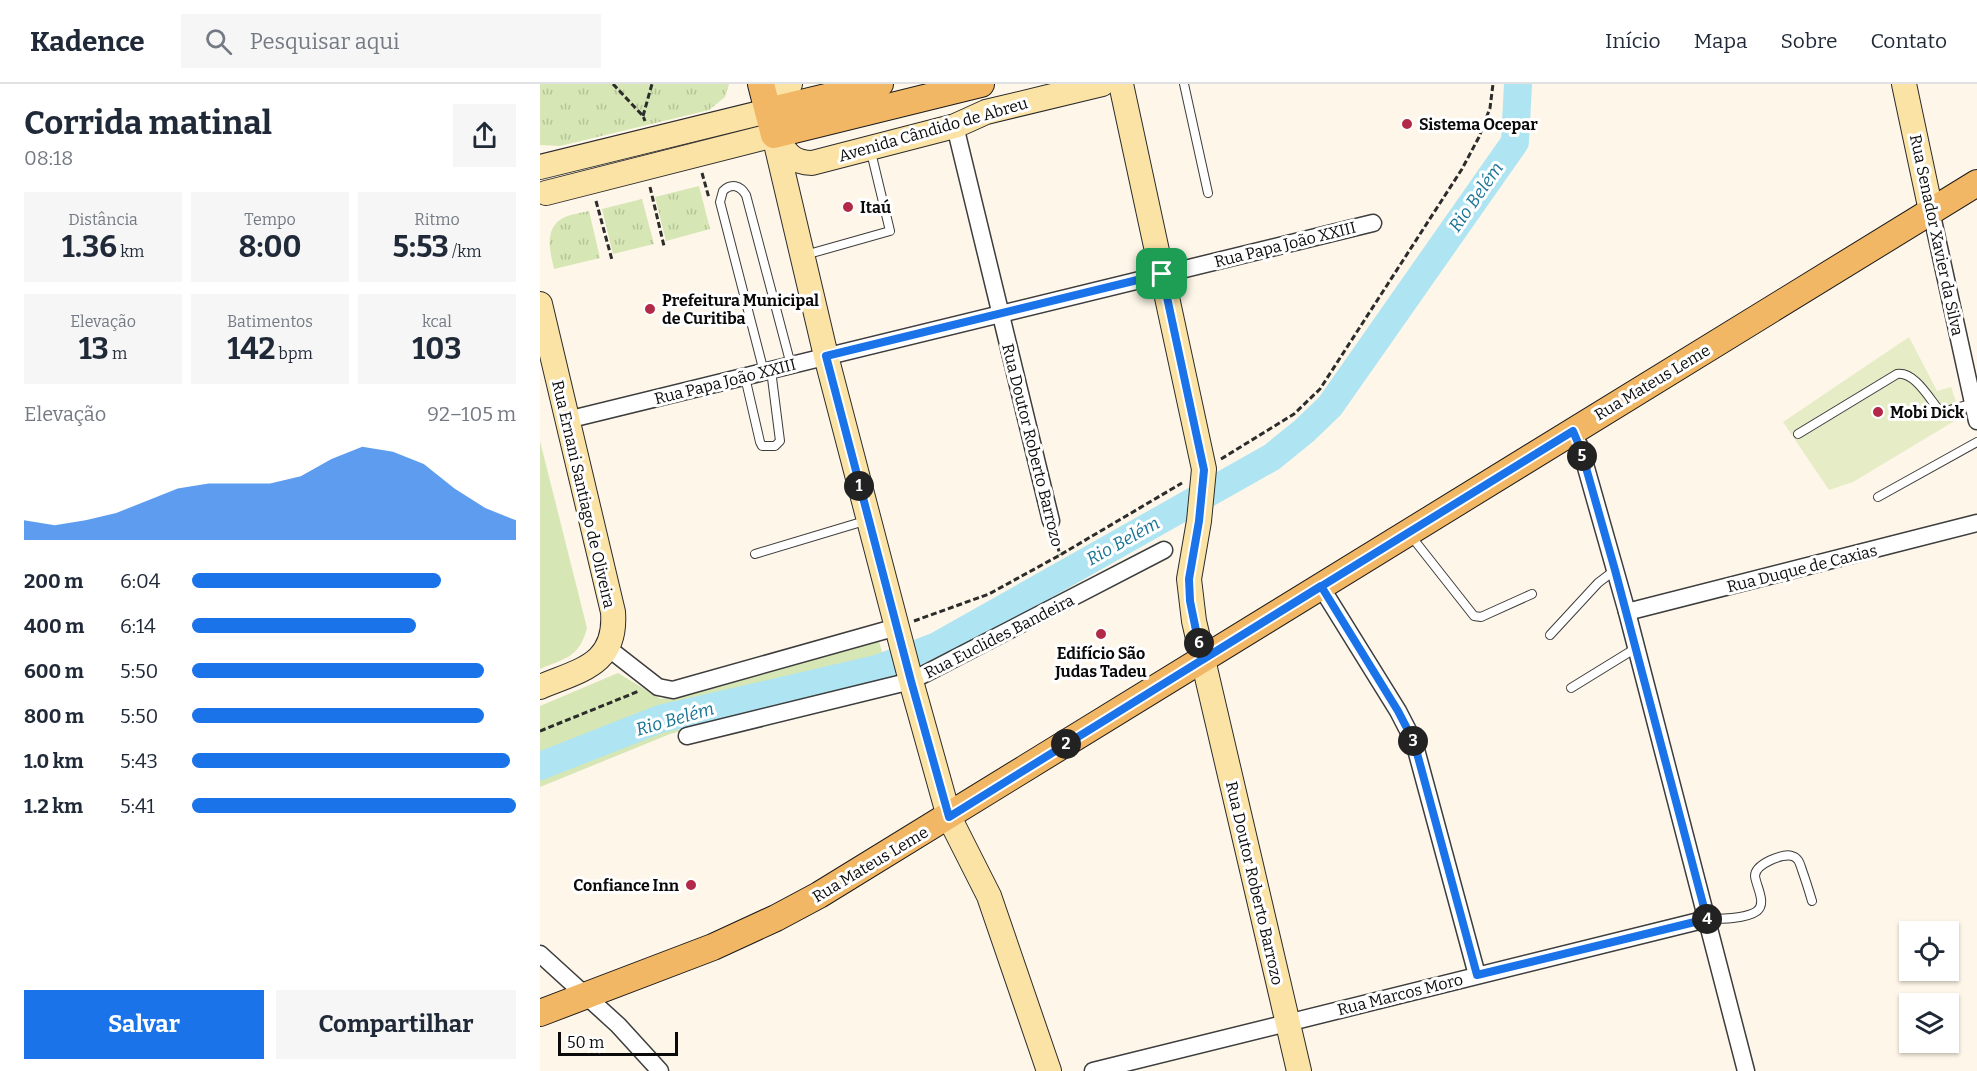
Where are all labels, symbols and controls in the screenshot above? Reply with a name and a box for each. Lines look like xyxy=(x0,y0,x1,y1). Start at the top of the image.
search box xyxy=(181,14,601,68)
text: Kadence xyxy=(30,25,145,58)
icon: search xyxy=(202,25,235,58)
text: Pesquisar aqui xyxy=(250,28,400,55)
text: Início xyxy=(1605,28,1661,54)
text: Mapa xyxy=(1694,28,1748,54)
text: Sobre xyxy=(1781,28,1837,54)
text: Contato xyxy=(1870,28,1947,54)
street label: Avenida Cândido de Abreu xyxy=(836,93,1030,166)
text: Corrida matinal xyxy=(24,103,272,143)
button: share xyxy=(453,104,516,167)
place label: Sistema Ocepar xyxy=(1419,115,1538,134)
marker: Sistema Ocepar xyxy=(1400,117,1414,131)
street label: Rua Senador Xavier da Silva xyxy=(1906,133,1967,338)
text: 08:18 xyxy=(24,146,73,170)
water label: Rio Belém xyxy=(1444,158,1508,236)
place label: Itaú xyxy=(860,198,891,217)
marker: Itaú xyxy=(841,200,855,214)
text: Distância xyxy=(68,210,138,229)
text: Tempo xyxy=(244,210,296,229)
text: Ritmo xyxy=(414,210,460,229)
street label: Rua Papa João XXIII xyxy=(1212,218,1358,271)
text: 1.36 xyxy=(62,229,117,265)
text: 8:00 xyxy=(238,229,302,265)
text: 5:53 xyxy=(393,229,449,265)
text: km xyxy=(117,242,144,261)
text: /km xyxy=(449,242,481,261)
pin xyxy=(1136,248,1187,299)
icon: arrive xyxy=(1145,257,1178,290)
place label: Prefeitura Municipal de Curitiba xyxy=(662,291,819,328)
marker: Prefeitura Municipal de Curitiba xyxy=(643,302,657,316)
text: Elevação xyxy=(70,312,136,331)
text: Batimentos xyxy=(227,312,313,331)
text: kcal xyxy=(422,312,452,331)
text: 13 xyxy=(79,331,109,367)
text: 142 xyxy=(227,331,275,367)
text: 103 xyxy=(412,331,462,367)
street label: Rua Mateus Leme xyxy=(1591,340,1713,424)
street label: Rua Doutor Roberto Barrozo xyxy=(998,342,1067,549)
text: m xyxy=(109,344,127,363)
text: bpm xyxy=(275,344,313,363)
street label: Rua Papa João XXIII xyxy=(652,355,798,408)
street label: Rua Ernani Santiago de Oliveira xyxy=(548,378,619,610)
text: Elevação xyxy=(24,402,106,426)
text: 92–105 m xyxy=(427,402,516,426)
place label: Mobi Dick xyxy=(1890,403,1965,422)
marker: Mobi Dick xyxy=(1871,405,1885,419)
pin: 5 xyxy=(1567,441,1597,471)
text: 5 xyxy=(1578,446,1586,465)
pin: 1 xyxy=(844,471,874,501)
text: 1 xyxy=(856,476,862,495)
water label: Rio Belém xyxy=(1083,512,1163,570)
street label: Rua Duque de Caxias xyxy=(1725,541,1879,596)
text: 200 m xyxy=(24,569,83,593)
text: 6:04 xyxy=(120,569,160,593)
street label: Rua Euclides Bandeira xyxy=(921,590,1077,682)
text: 400 m xyxy=(24,614,84,638)
text: 6:14 xyxy=(120,614,156,638)
marker: Edifício São Judas Tadeu xyxy=(1094,627,1108,641)
pin: 6 xyxy=(1184,628,1214,658)
text: 6 xyxy=(1194,633,1204,652)
place label: Edifício São Judas Tadeu xyxy=(1054,644,1147,681)
text: 600 m xyxy=(24,659,84,683)
text: 5:50 xyxy=(120,659,158,683)
water label: Rio Belém xyxy=(633,697,717,741)
text: 800 m xyxy=(24,704,84,728)
text: 5:50 xyxy=(120,704,158,728)
pin: 3 xyxy=(1398,726,1428,756)
pin: 2 xyxy=(1051,729,1081,759)
text: 3 xyxy=(1408,731,1418,750)
text: 2 xyxy=(1061,734,1071,753)
text: 1.0 km xyxy=(24,749,84,773)
text: 5:43 xyxy=(120,749,158,773)
street label: Rua Doutor Roberto Barrozo xyxy=(1222,779,1287,987)
text: 1.2 km xyxy=(24,794,83,818)
text: 5:41 xyxy=(120,794,155,818)
street label: Rua Mateus Leme xyxy=(809,822,931,906)
place label: Confiance Inn xyxy=(573,876,680,895)
marker: Confiance Inn xyxy=(684,878,698,892)
pin: 4 xyxy=(1692,904,1722,934)
text: 4 xyxy=(1702,909,1712,928)
map controls xyxy=(1899,921,1959,1053)
button: locate xyxy=(1899,921,1959,981)
street label: Rua Marcos Moro xyxy=(1335,970,1465,1019)
button: Salvar xyxy=(24,990,264,1059)
button: Compartilhar xyxy=(276,990,516,1059)
button: layers xyxy=(1899,993,1959,1053)
scale bar xyxy=(558,1029,678,1056)
text: 50 m xyxy=(567,1033,604,1052)

